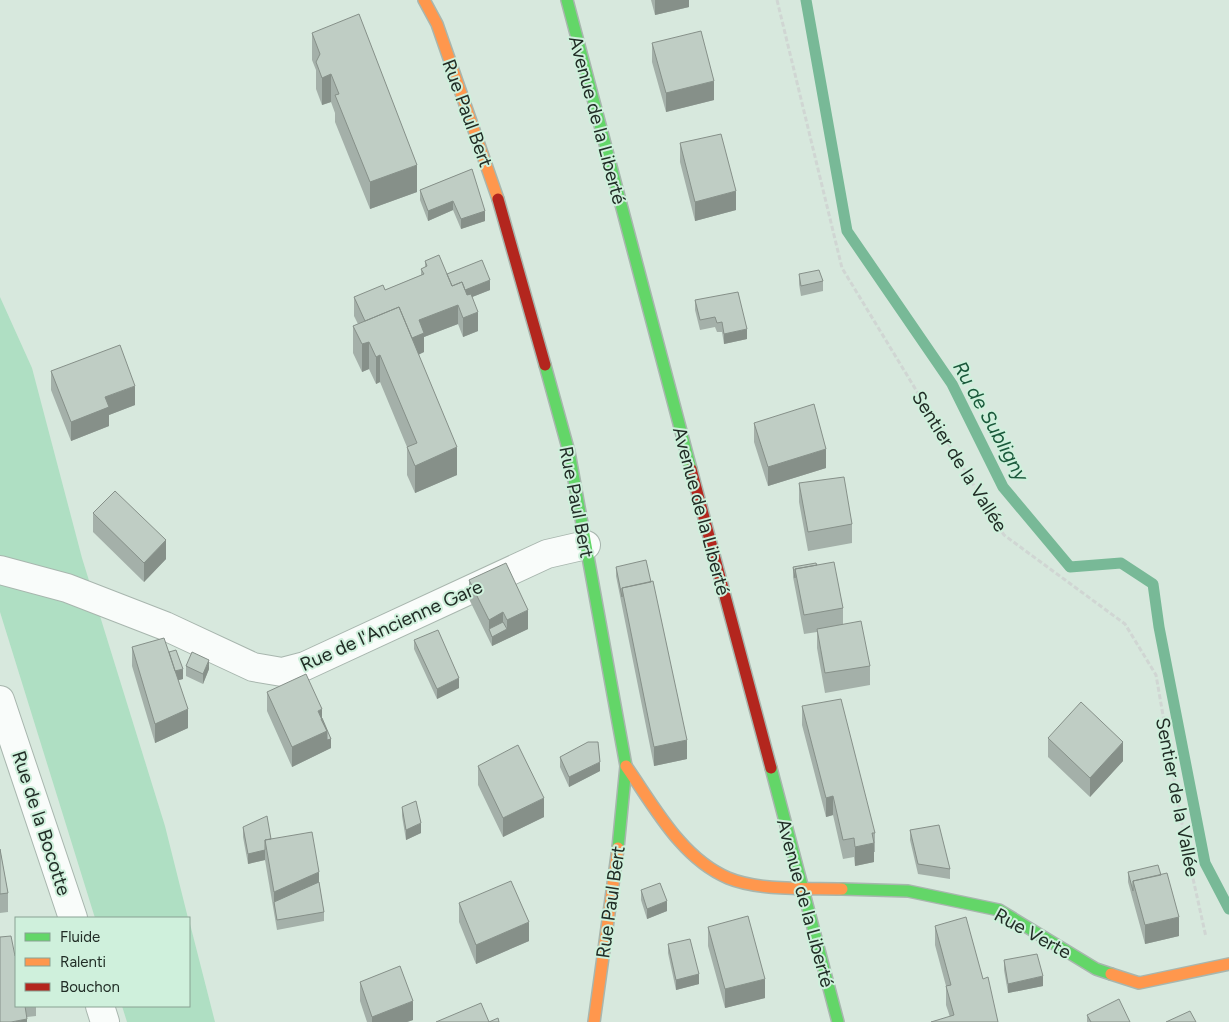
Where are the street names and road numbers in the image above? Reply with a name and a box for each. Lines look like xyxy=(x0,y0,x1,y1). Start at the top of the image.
street label: Avenue de la Liberté xyxy=(564,33,631,207)
street label: Rue Paul Bert xyxy=(437,56,498,170)
street label: Sentier de la Vallée xyxy=(907,387,1012,536)
street label: Avenue de la Liberté xyxy=(668,424,735,598)
street label: Rue Paul Bert xyxy=(554,444,599,560)
street label: Rue de l'Ancienne Gare xyxy=(296,575,486,676)
street label: Sentier de la Vallée xyxy=(1151,716,1204,879)
street label: Rue de la Bocotte xyxy=(7,748,76,898)
street label: Avenue de la Liberté xyxy=(772,816,839,990)
street label: Rue Paul Bert xyxy=(591,844,630,960)
street label: Rue Verte xyxy=(990,903,1075,964)

